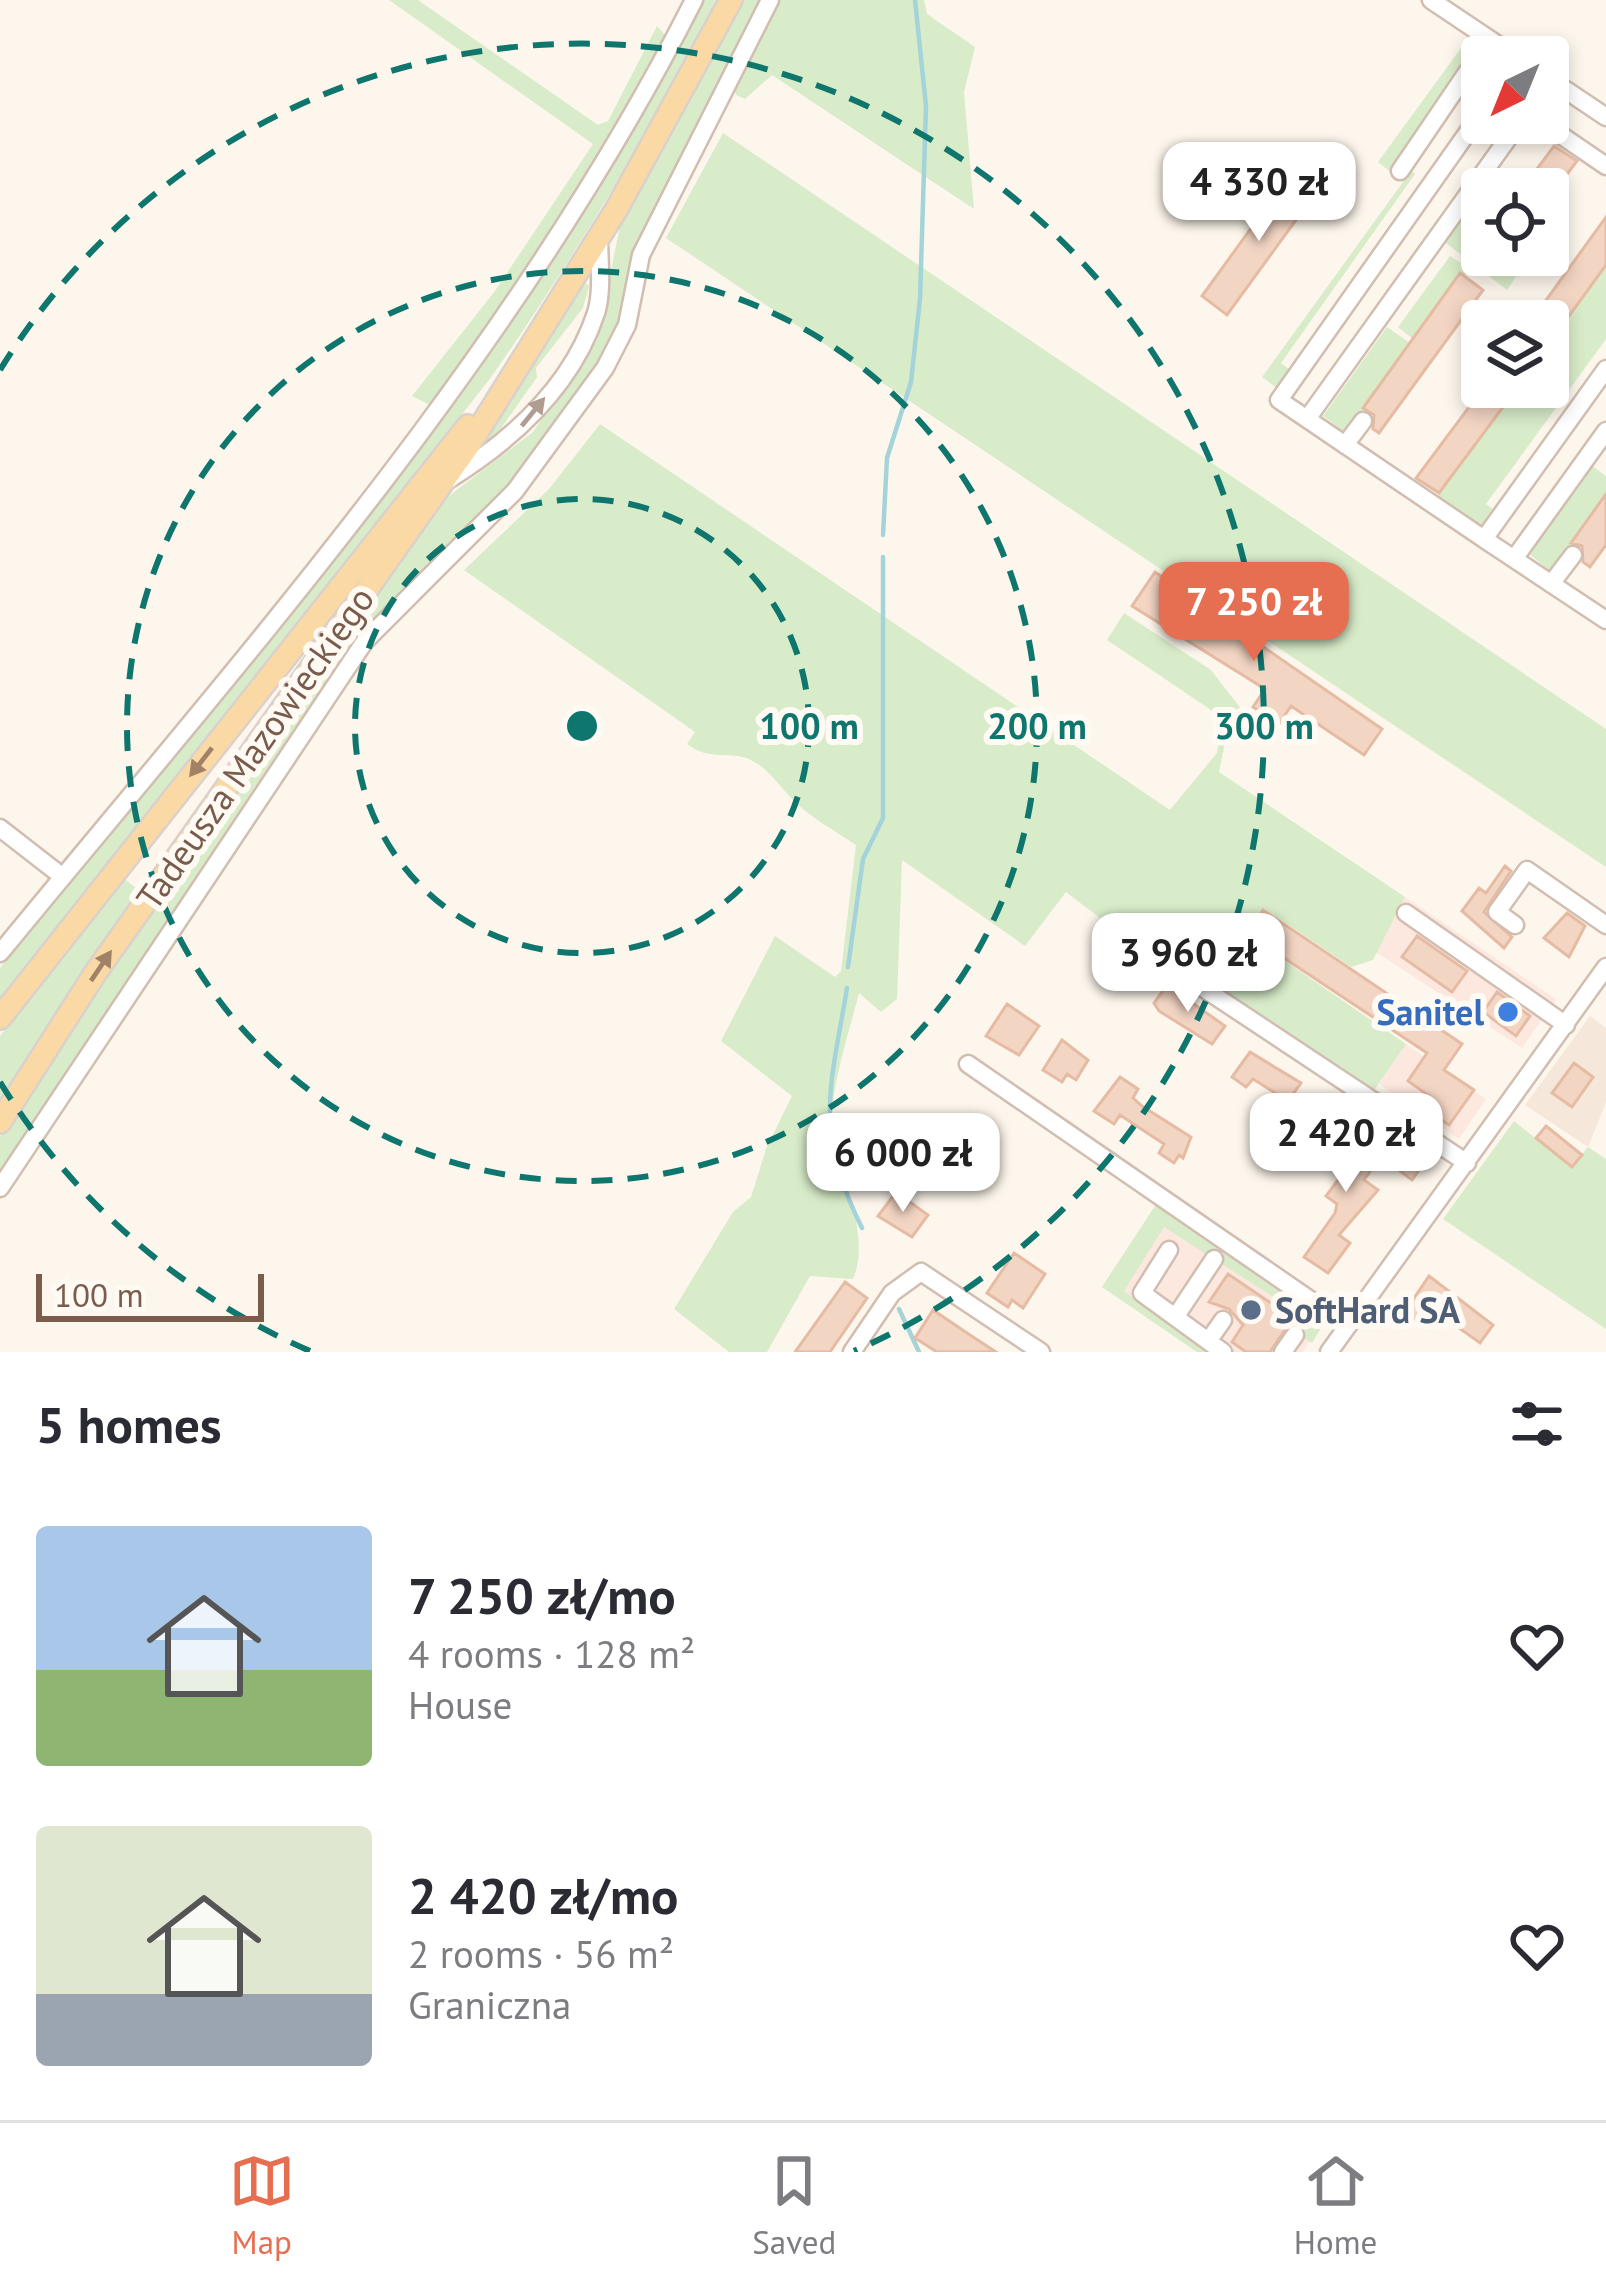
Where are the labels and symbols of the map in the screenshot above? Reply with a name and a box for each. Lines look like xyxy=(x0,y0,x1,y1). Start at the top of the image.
north arrow xyxy=(1461,36,1569,144)
pin: 4 330 zł xyxy=(1135,142,1383,244)
one-way arrow xyxy=(520,397,545,428)
pin: 7 250 zł xyxy=(1130,562,1378,664)
street label: Tadeusza Mazowieckiego xyxy=(125,577,384,919)
text: 100 m xyxy=(759,702,859,749)
text: 200 m xyxy=(987,702,1087,749)
text: 300 m xyxy=(1214,702,1314,749)
centre of rings xyxy=(561,705,603,747)
one-way arrow xyxy=(189,746,214,777)
pin: 3 960 zł xyxy=(1064,913,1312,1015)
one-way arrow xyxy=(90,949,112,982)
place label: Sanitel xyxy=(1377,988,1484,1035)
marker: Sanitel xyxy=(1495,999,1521,1025)
pin: 2 420 zł xyxy=(1222,1093,1470,1195)
pin: 6 000 zł xyxy=(779,1113,1027,1215)
scale bar xyxy=(36,1268,264,1321)
place label: SoftHard SA xyxy=(1275,1286,1460,1333)
marker: SoftHard SA xyxy=(1238,1297,1264,1323)

